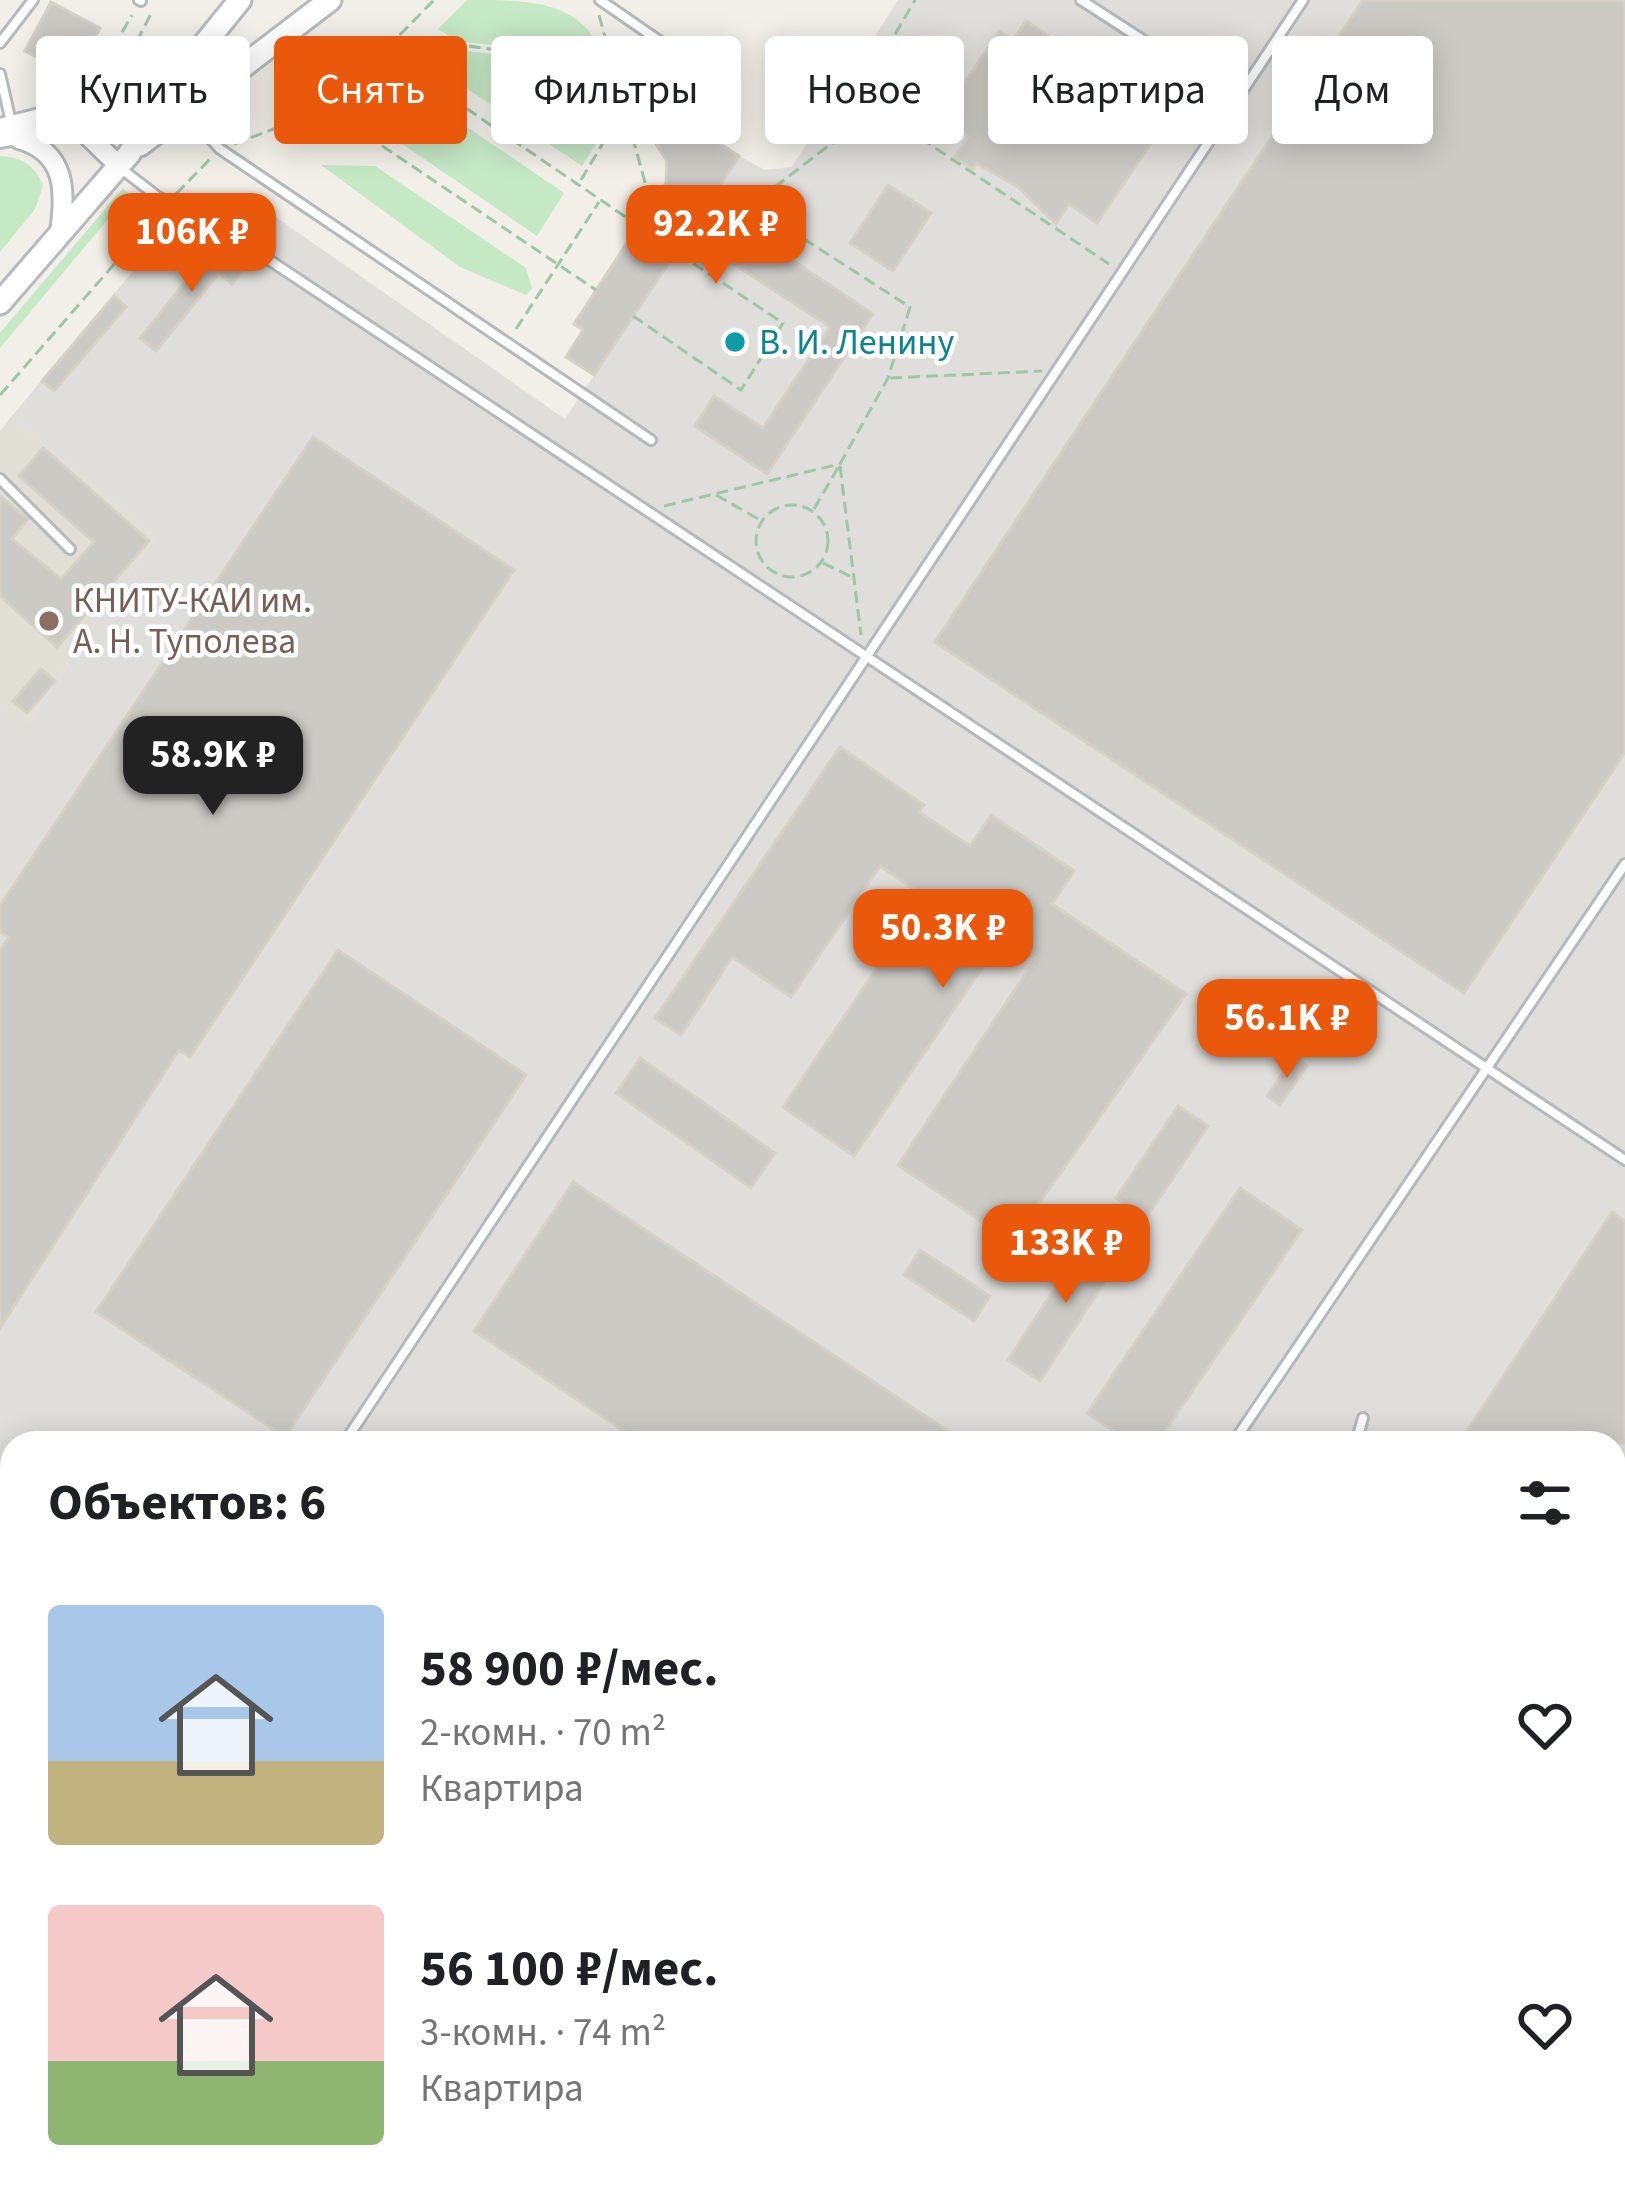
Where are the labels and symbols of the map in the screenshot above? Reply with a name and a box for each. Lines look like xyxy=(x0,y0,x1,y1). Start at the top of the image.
pin: 92.2K ₽ xyxy=(605,185,827,287)
pin: 106K ₽ xyxy=(94,193,290,295)
place label: В. И. Ленину xyxy=(759,317,955,368)
marker: В. И. Ленину xyxy=(722,329,748,355)
place label: КНИТУ-КАИ им. А. Н. Туполева xyxy=(73,575,312,667)
marker: КНИТУ-КАИ им. А. Н. Туполева xyxy=(36,608,62,634)
pin: 58.9K ₽ xyxy=(102,716,324,818)
pin: 50.3K ₽ xyxy=(832,889,1054,991)
pin: 56.1K ₽ xyxy=(1176,979,1398,1081)
pin: 133K ₽ xyxy=(968,1204,1164,1306)

